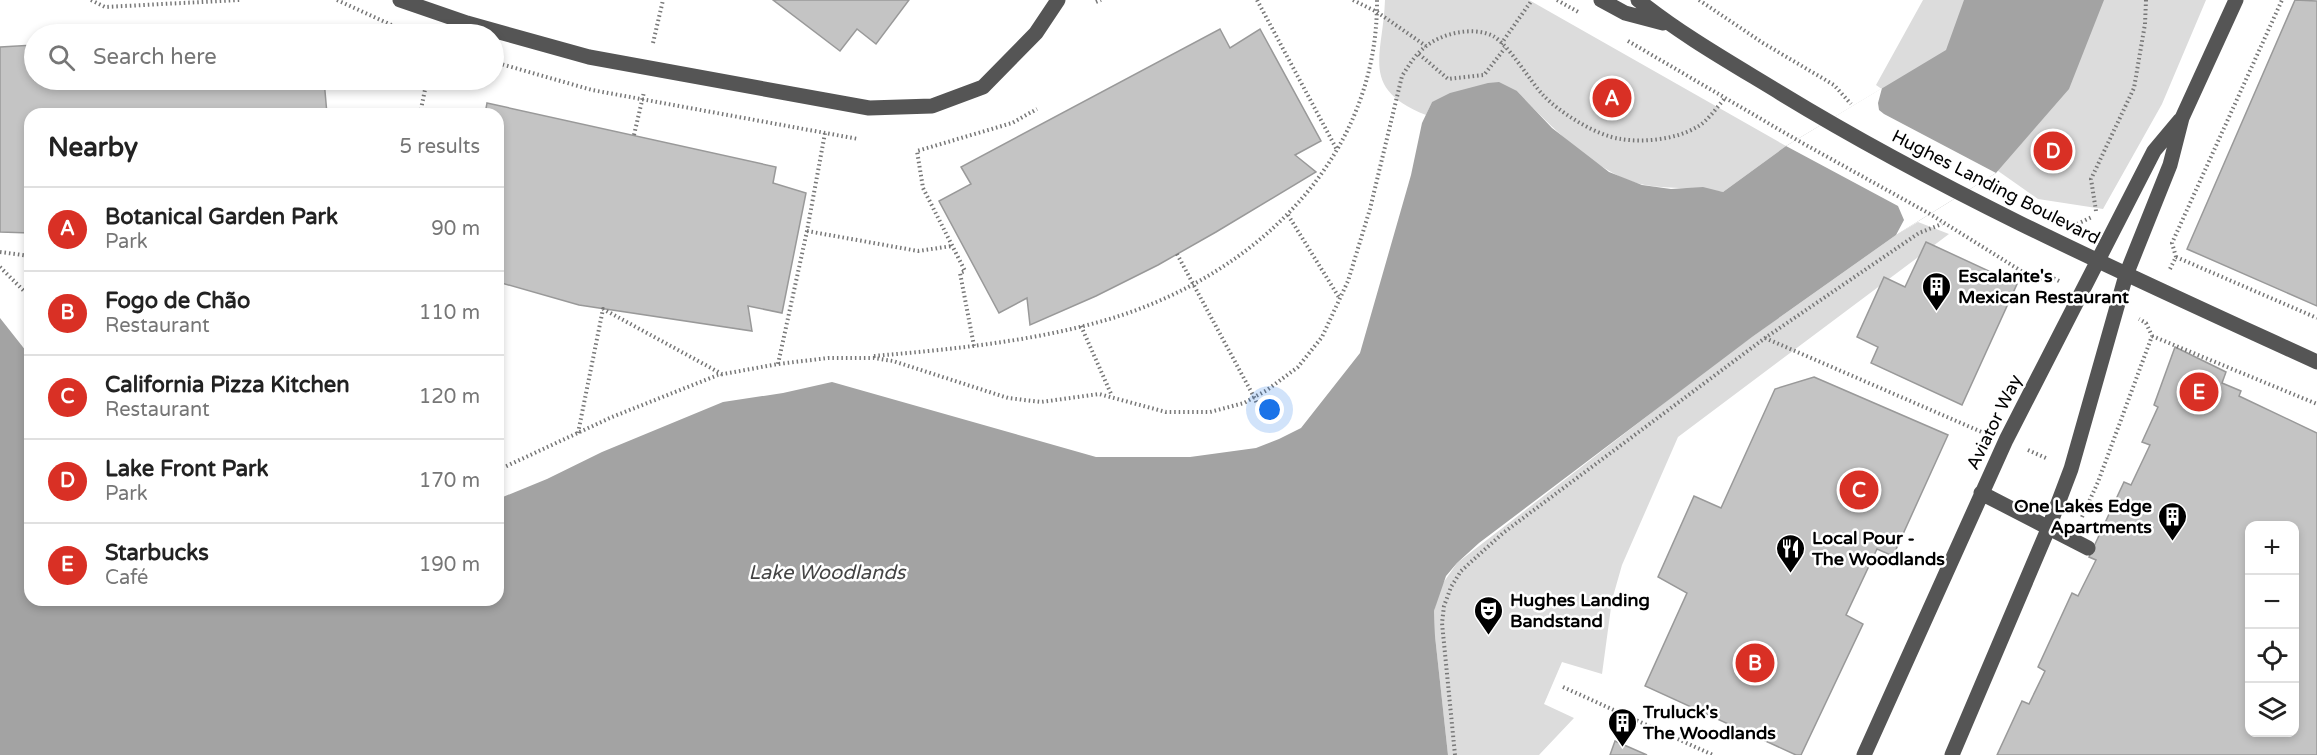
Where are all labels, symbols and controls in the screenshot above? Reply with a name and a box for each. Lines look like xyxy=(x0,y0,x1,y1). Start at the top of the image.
search box xyxy=(24,24,504,90)
icon: search xyxy=(45,41,78,74)
text: Search here xyxy=(93,44,217,70)
pin: A xyxy=(1592,76,1632,120)
street label: Hughes Landing Boulevard xyxy=(1888,125,2104,249)
pin: D xyxy=(2034,128,2072,174)
text: Nearby xyxy=(48,132,138,163)
text: 5 results xyxy=(400,135,480,159)
text: Botanical Garden Park xyxy=(105,204,338,230)
text: A xyxy=(60,217,75,241)
text: 90 m xyxy=(431,217,480,241)
text: Park xyxy=(105,230,148,254)
place label: Escalante's Mexican Restaurant xyxy=(1958,265,2129,308)
building icon: Escalante's Mexican Restaurant xyxy=(1921,270,1953,312)
text: Fogo de Chão xyxy=(105,288,250,314)
text: B xyxy=(61,301,74,325)
text: 110 m xyxy=(419,301,480,325)
text: Restaurant xyxy=(105,314,210,338)
pin: E xyxy=(2180,370,2218,414)
street label: Aviator Way xyxy=(1962,371,2027,473)
text: California Pizza Kitchen xyxy=(105,372,350,398)
text: C xyxy=(61,385,74,409)
text: 120 m xyxy=(419,385,480,409)
your location xyxy=(1255,395,1284,424)
text: Restaurant xyxy=(105,398,210,422)
text: Lake Front Park xyxy=(105,456,269,482)
pin: C xyxy=(1840,468,1878,512)
text: D xyxy=(60,469,75,493)
text: 170 m xyxy=(419,469,480,493)
text: Park xyxy=(105,482,148,506)
place label: One Lakes Edge Apartments xyxy=(2014,495,2152,538)
building icon: One Lakes Edge Apartments xyxy=(2157,500,2189,542)
map controls xyxy=(2245,521,2299,737)
button: + xyxy=(2245,521,2299,575)
place label: Local Pour - The Woodlands xyxy=(1811,527,1945,570)
restaurant icon: Local Pour - The Woodlands xyxy=(1775,532,1807,574)
text: Starbucks xyxy=(105,540,209,566)
text: E xyxy=(61,553,74,577)
text: 190 m xyxy=(419,553,480,577)
water label: Lake Woodlands xyxy=(749,561,907,585)
text: Café xyxy=(105,566,148,590)
button: − xyxy=(2245,575,2299,629)
place label: Hughes Landing Bandstand xyxy=(1510,589,1650,632)
theatre icon: Hughes Landing Bandstand xyxy=(1473,594,1505,636)
button: locate xyxy=(2245,629,2299,683)
pin: B xyxy=(1736,640,1774,686)
button: layers xyxy=(2245,683,2299,737)
place label: Truluck's The Woodlands xyxy=(1642,701,1776,744)
building icon: Truluck's The Woodlands xyxy=(1606,706,1638,748)

